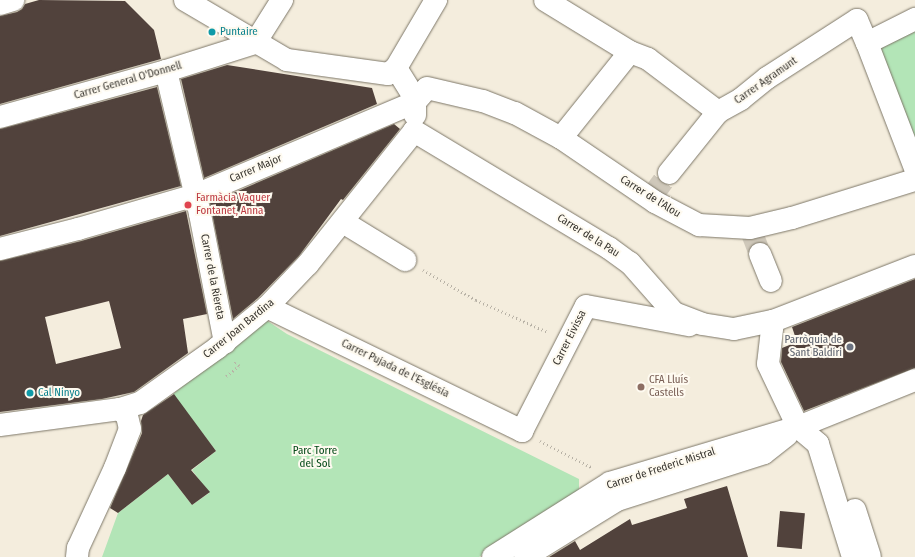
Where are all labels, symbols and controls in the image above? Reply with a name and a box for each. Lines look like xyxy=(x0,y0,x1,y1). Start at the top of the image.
place label: Puntaire xyxy=(220,25,258,39)
marker: Puntaire xyxy=(207,27,217,37)
street label: Carrer Agramunt xyxy=(732,55,800,107)
street label: Carrer General O'Donnell xyxy=(73,59,183,103)
street label: Carrer Major xyxy=(228,152,284,186)
street label: Carrer de l'Alou xyxy=(617,173,683,221)
place label: Farmàcia Vaquer Fontanet, Anna xyxy=(196,192,270,218)
marker: Farmàcia Vaquer Fontanet, Anna xyxy=(183,200,193,210)
street label: Carrer de la Pau xyxy=(554,212,622,260)
street label: Carrer de la Riereta xyxy=(197,233,227,321)
street label: Carrer Joan Bardina xyxy=(201,296,277,362)
street label: Carrer Eivissa xyxy=(550,308,590,368)
place label: Parròquia de Sant Baldiri xyxy=(785,334,842,360)
street label: Carrer Pujada de l'Església xyxy=(339,337,451,401)
marker: Parròquia de Sant Baldiri xyxy=(845,342,855,352)
place label: CFA Lluís Castells xyxy=(649,374,688,400)
marker: CFA Lluís Castells xyxy=(636,382,646,392)
place label: Cal Ninyo xyxy=(38,386,80,400)
marker: Cal Ninyo xyxy=(25,388,35,398)
park label: Parc Torre del Sol xyxy=(293,445,337,471)
street label: Carrer de Frederic Mistral xyxy=(605,445,717,493)

